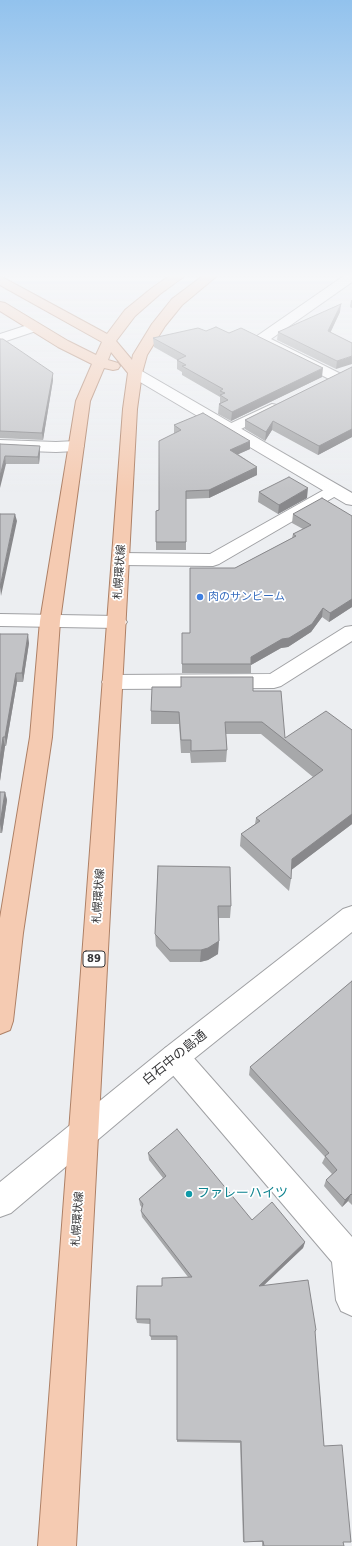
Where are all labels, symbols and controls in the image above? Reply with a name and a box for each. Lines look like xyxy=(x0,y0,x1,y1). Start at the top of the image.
street label: 札幌環状線 xyxy=(111,544,129,600)
place label: 肉のサンビーム xyxy=(208,590,285,604)
marker: 肉のサンビーム xyxy=(195,592,205,602)
street label: 札幌環状線 xyxy=(90,868,108,924)
road number: 89 xyxy=(83,951,105,967)
street label: 白石中の島通 xyxy=(140,1027,210,1089)
place label: ファレーハイツ xyxy=(197,1186,288,1202)
marker: ファレーハイツ xyxy=(184,1189,194,1199)
street label: 札幌環状線 xyxy=(69,1191,87,1247)

